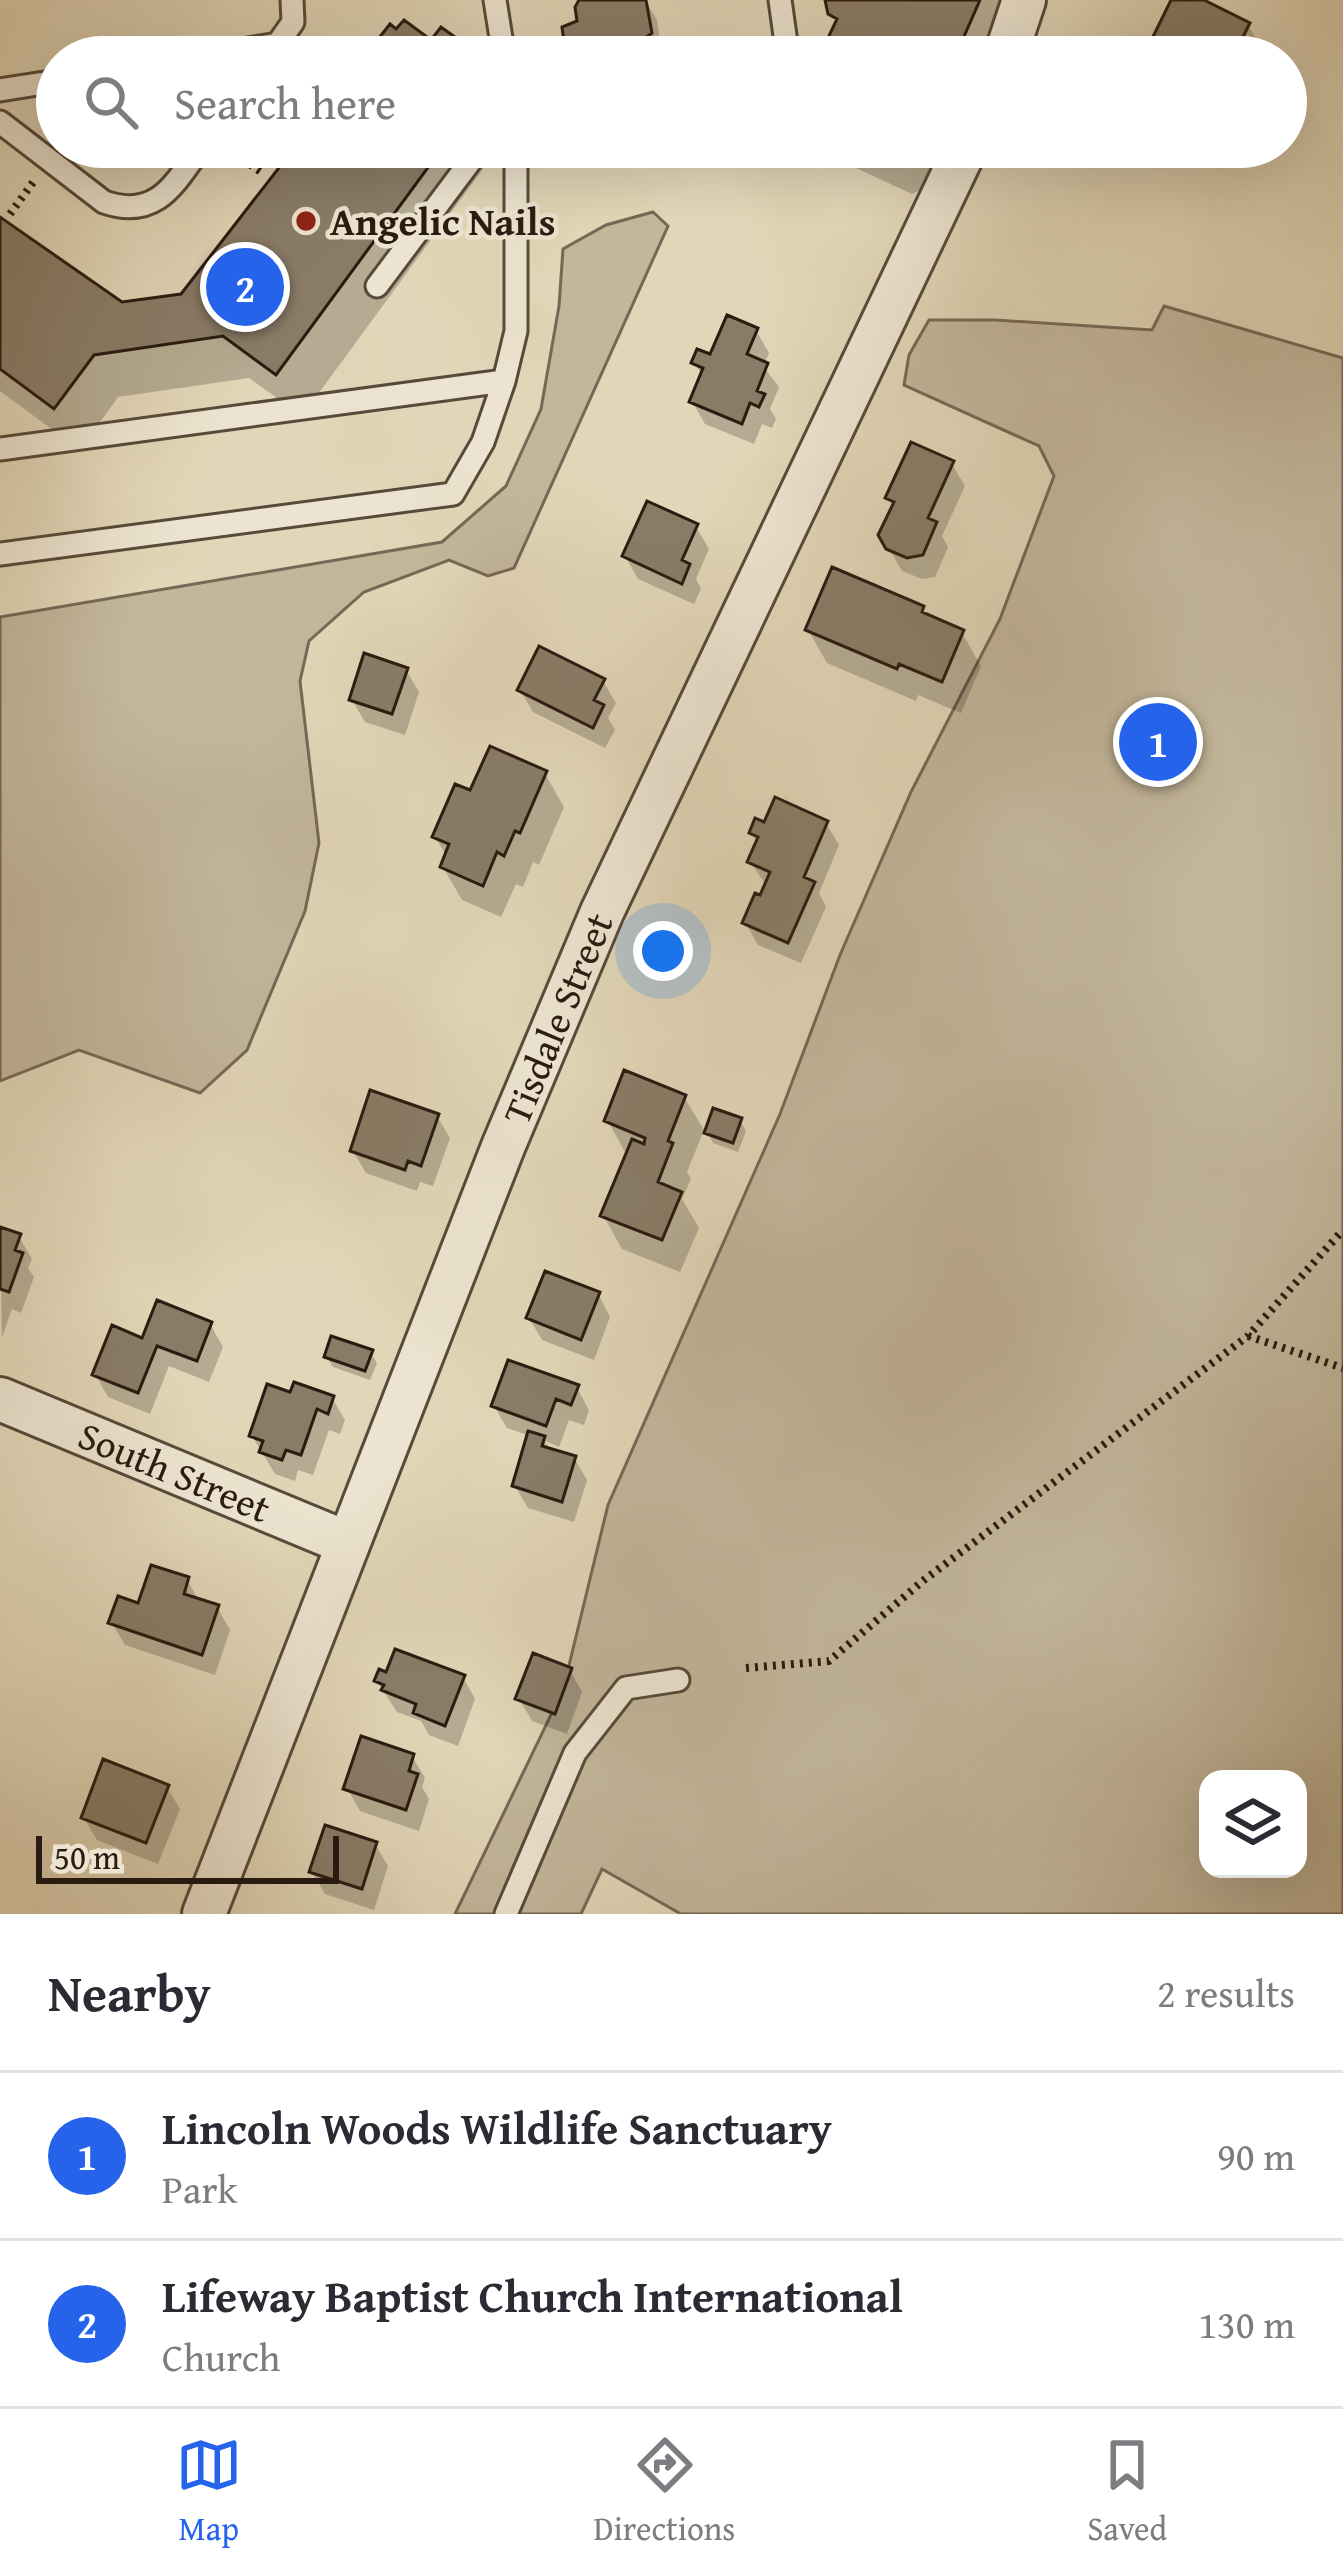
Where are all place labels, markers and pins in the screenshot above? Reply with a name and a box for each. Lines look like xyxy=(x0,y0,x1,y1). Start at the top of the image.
place label: Angelic Nails xyxy=(330,192,555,249)
marker: Angelic Nails xyxy=(293,208,319,234)
pin: 2 xyxy=(206,242,284,332)
pin: 1 xyxy=(1119,697,1197,787)

